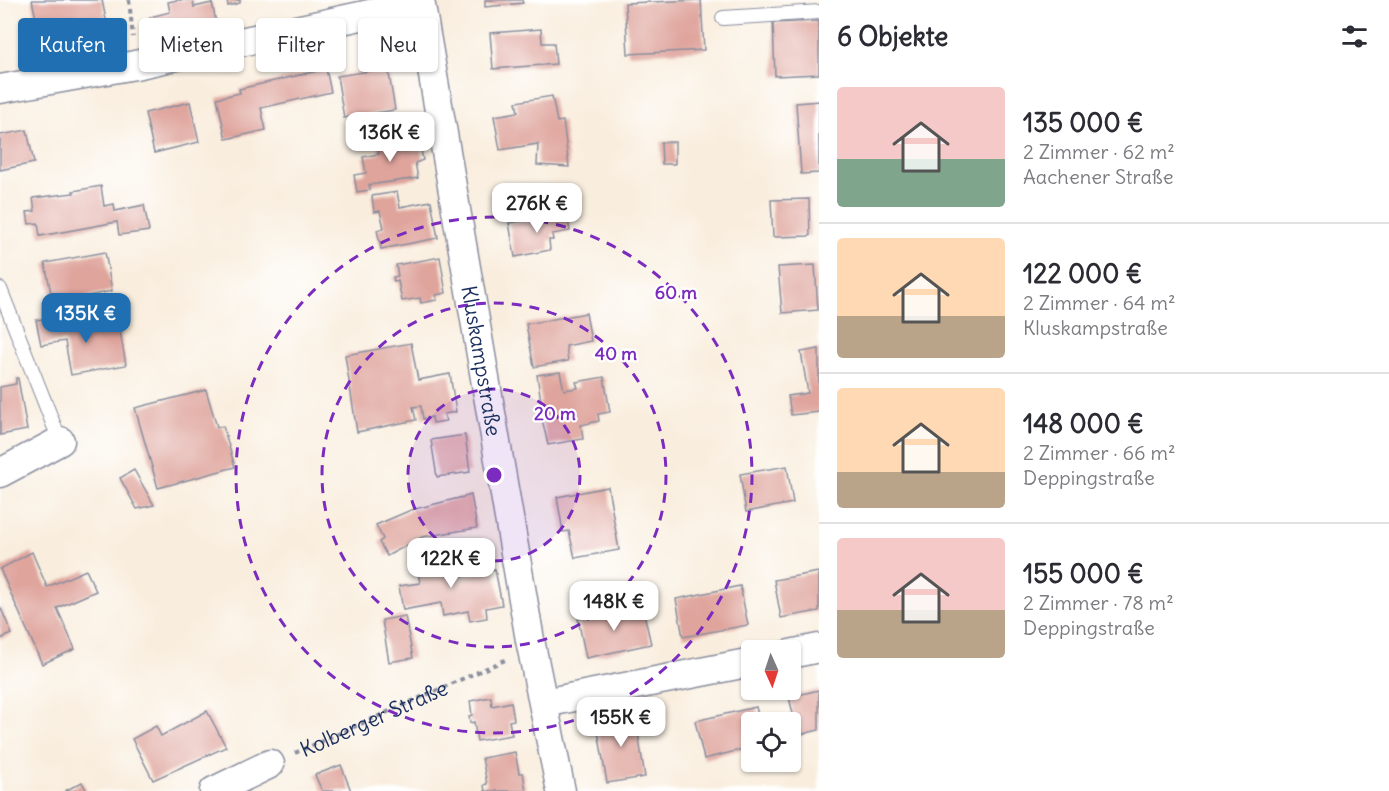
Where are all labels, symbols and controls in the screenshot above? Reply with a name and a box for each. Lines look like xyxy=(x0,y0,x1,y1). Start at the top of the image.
chip: Kaufen xyxy=(18,18,127,72)
chip: Mieten xyxy=(139,18,244,72)
chip: Filter xyxy=(256,18,346,72)
chip: Neu xyxy=(358,18,438,72)
text: 6 Objekte xyxy=(837,20,948,53)
icon: filters xyxy=(1338,20,1371,53)
text: 135 000 € xyxy=(1023,106,1143,139)
icon: home xyxy=(885,111,957,183)
pin: 136K € xyxy=(341,112,439,163)
text: 136K € xyxy=(360,119,420,144)
text: 2 Zimmer · 62 m² xyxy=(1023,139,1175,164)
text: Aachener Straße xyxy=(1023,164,1173,189)
pin: 276K € xyxy=(488,183,586,234)
text: 276K € xyxy=(506,190,568,215)
text: 122 000 € xyxy=(1023,257,1142,290)
icon: home xyxy=(885,262,957,334)
text: 60 m xyxy=(655,281,697,304)
street label: Kluskampstraße xyxy=(456,283,508,438)
text: 2 Zimmer · 64 m² xyxy=(1023,290,1175,315)
pin: 135K € xyxy=(37,293,135,344)
text: 135K € xyxy=(56,300,116,325)
text: Kluskampstraße xyxy=(1023,315,1168,340)
text: 40 m xyxy=(595,342,637,365)
text: 20 m xyxy=(534,402,576,425)
text: 148 000 € xyxy=(1023,407,1144,440)
icon: home xyxy=(885,412,957,484)
text: 2 Zimmer · 66 m² xyxy=(1023,440,1175,465)
centre of rings xyxy=(484,465,504,485)
text: Deppingstraße xyxy=(1023,465,1155,490)
pin: 122K € xyxy=(402,538,500,589)
text: 122K € xyxy=(421,545,481,570)
text: 155 000 € xyxy=(1023,557,1144,590)
icon: home xyxy=(885,562,957,634)
pin: 148K € xyxy=(565,581,663,632)
text: 148K € xyxy=(584,588,645,613)
text: 2 Zimmer · 78 m² xyxy=(1023,590,1174,615)
text: Deppingstraße xyxy=(1023,615,1155,640)
north arrow xyxy=(741,640,801,700)
map controls xyxy=(741,640,801,772)
street label: Kolberger Straße xyxy=(296,674,452,763)
pin: 155K € xyxy=(572,697,670,748)
text: 155K € xyxy=(591,704,651,729)
button: locate xyxy=(741,712,801,772)

